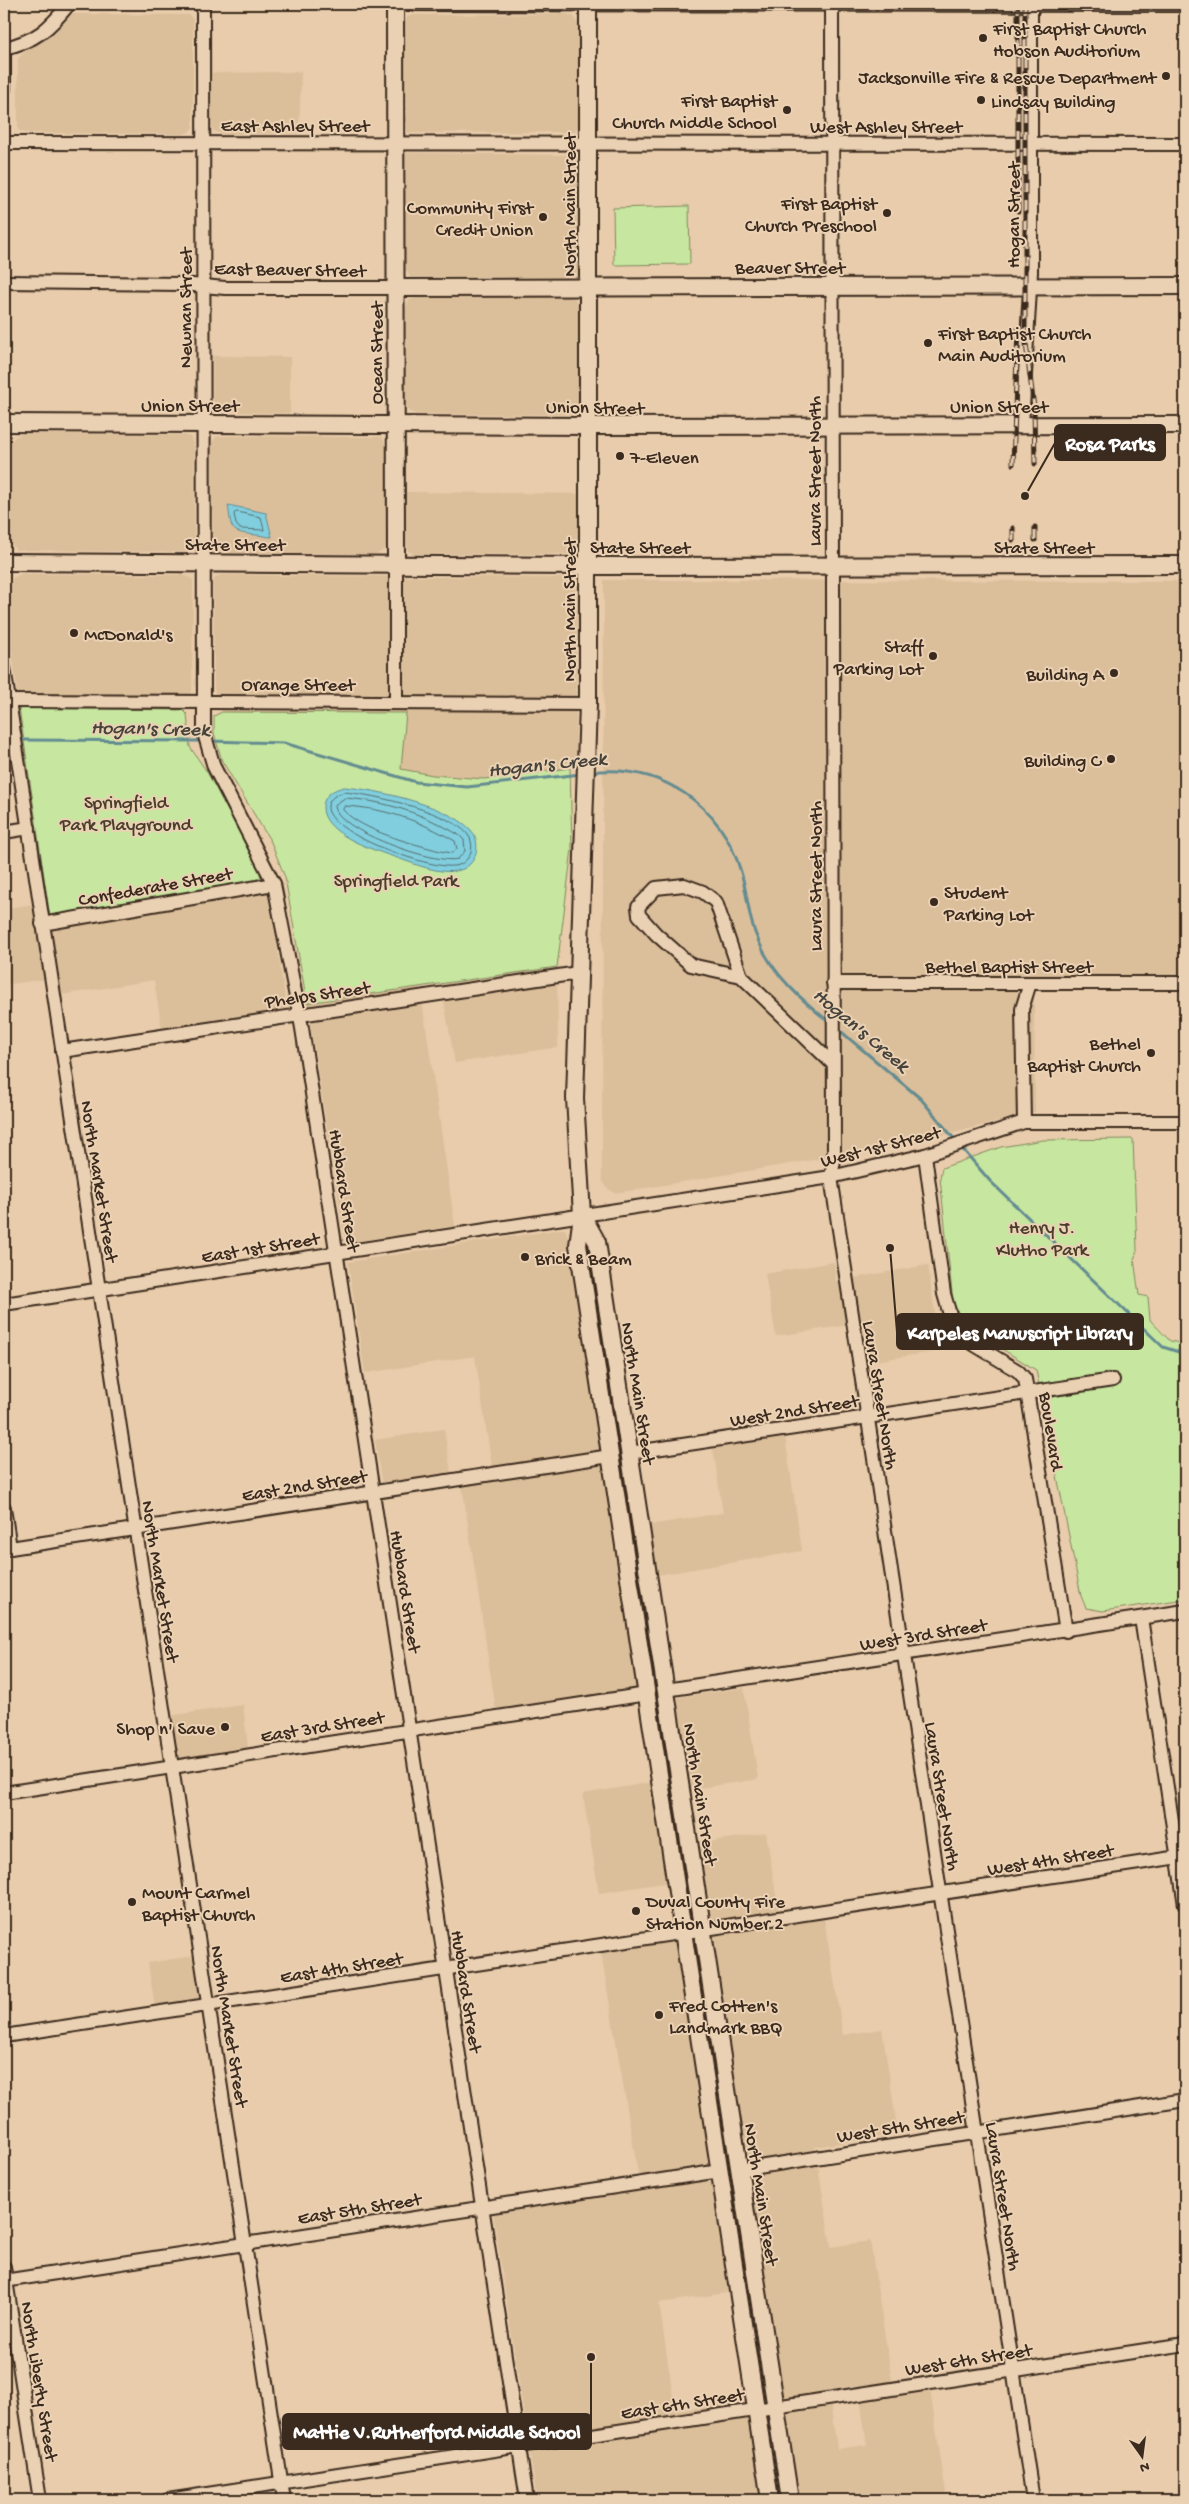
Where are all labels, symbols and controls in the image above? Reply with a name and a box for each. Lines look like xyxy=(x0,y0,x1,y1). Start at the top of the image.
place label: First Baptist Church Hobson Auditorium xyxy=(992,19,1146,64)
marker: First Baptist Church Hobson Auditorium xyxy=(977,32,989,44)
place label: Jacksonville Fire & Rescue Department xyxy=(858,68,1158,91)
marker: Jacksonville Fire & Rescue Department xyxy=(1160,70,1172,82)
place label: First Baptist Church Middle School xyxy=(612,91,779,136)
place label: Lindsay Building xyxy=(991,92,1116,115)
marker: Lindsay Building xyxy=(975,94,987,106)
marker: First Baptist Church Middle School xyxy=(781,104,793,116)
street label: East Ashley Street xyxy=(221,116,372,139)
street label: West Ashley Street xyxy=(810,117,964,140)
street label: North Main Street xyxy=(560,131,583,277)
street label: Hogan Street xyxy=(1004,160,1027,268)
place label: First Baptist Church Preschool xyxy=(745,194,879,239)
place label: Community First Credit Union xyxy=(407,198,535,243)
marker: First Baptist Church Preschool xyxy=(881,207,893,219)
marker: Community First Credit Union xyxy=(537,211,549,223)
street label: Newnan Street xyxy=(176,245,199,368)
street label: Beaver Street xyxy=(734,258,847,281)
street label: East Beaver Street xyxy=(214,259,368,284)
street label: Ocean Street xyxy=(367,300,390,404)
place label: First Baptist Church Main Auditorium xyxy=(937,324,1091,369)
marker: First Baptist Church Main Auditorium xyxy=(922,337,934,349)
street label: Union Street xyxy=(141,396,241,419)
street label: Laura Street North xyxy=(805,396,828,546)
street label: Union Street xyxy=(546,397,646,422)
street label: Union Street xyxy=(950,397,1050,420)
callout: Rosa Parks xyxy=(1055,425,1165,460)
text: Rosa Parks xyxy=(1064,435,1156,458)
place label: 7-Eleven xyxy=(629,448,699,471)
marker: 7-Eleven xyxy=(614,450,626,462)
street label: State Street xyxy=(185,535,287,558)
street label: North Main Street xyxy=(560,536,583,682)
street label: State Street xyxy=(590,538,692,561)
street label: State Street xyxy=(994,538,1096,561)
place label: McDonald's xyxy=(84,625,174,648)
marker: McDonald's xyxy=(68,627,80,639)
place label: Staff Parking Lot xyxy=(833,637,925,682)
marker: Staff Parking Lot xyxy=(927,650,939,662)
place label: Building A xyxy=(1025,665,1106,688)
marker: Building A xyxy=(1108,667,1120,679)
street label: Orange Street xyxy=(241,675,357,698)
water label: Hogan's Creek xyxy=(91,718,211,743)
water label: Hogan's Creek xyxy=(487,749,610,784)
place label: Building C xyxy=(1023,751,1103,774)
marker: Building C xyxy=(1105,753,1117,765)
park label: Springfield Park Playground xyxy=(59,793,194,838)
street label: Laura Street North xyxy=(806,801,829,951)
street label: Confederate Street xyxy=(77,863,237,913)
park label: Springfield Park xyxy=(334,871,460,894)
place label: Student Parking Lot xyxy=(943,883,1036,928)
marker: Student Parking Lot xyxy=(928,896,940,908)
street label: Bethel Baptist Street xyxy=(924,957,1095,980)
street label: Phelps Street xyxy=(262,977,374,1015)
water label: Hogan's Creek xyxy=(807,985,914,1080)
place label: Bethel Baptist Church xyxy=(1026,1034,1141,1079)
marker: Bethel Baptist Church xyxy=(1145,1047,1157,1059)
street label: North Market Street xyxy=(73,1099,122,1266)
street label: West 1st Street xyxy=(818,1122,945,1174)
street label: Hubbard Street xyxy=(322,1128,364,1255)
park label: Henry J. Klutho Park xyxy=(996,1218,1090,1263)
street label: East 1st Street xyxy=(200,1228,323,1270)
place label: Brick & Beam xyxy=(534,1249,632,1272)
marker: Brick & Beam xyxy=(519,1251,531,1263)
callout: Karpeles Manuscript Library xyxy=(897,1314,1143,1349)
street label: Laura Street North xyxy=(855,1320,902,1472)
street label: North Main Street xyxy=(614,1321,659,1468)
text: Karpeles Manuscript Library xyxy=(906,1324,1133,1347)
street label: Boulevard xyxy=(1032,1390,1067,1474)
street label: West 2nd Street xyxy=(729,1391,863,1434)
street label: East 2nd Street xyxy=(240,1466,371,1509)
street label: North Market Street xyxy=(134,1499,183,1666)
street label: Hubbard Street xyxy=(383,1529,425,1656)
street label: West 3rd Street xyxy=(858,1615,991,1658)
street label: East 3rd Street xyxy=(259,1707,388,1750)
place label: Shop n' Save xyxy=(116,1719,215,1742)
marker: Shop n' Save xyxy=(219,1721,231,1733)
street label: Laura Street North xyxy=(917,1721,964,1873)
street label: North Main Street xyxy=(676,1722,721,1869)
street label: West 4th Street xyxy=(986,1840,1117,1883)
place label: Mount Carmel Baptist Church xyxy=(141,1883,256,1928)
place label: Duval County Fire Station Number 2 xyxy=(644,1892,785,1937)
marker: Mount Carmel Baptist Church xyxy=(126,1896,138,1908)
marker: Duval County Fire Station Number 2 xyxy=(630,1905,642,1917)
street label: Hubbard Street xyxy=(444,1929,486,2056)
street label: North Market Street xyxy=(203,1944,252,2111)
street label: East 4th Street xyxy=(279,1948,407,1990)
place label: Fred Cotten's Landmark BBQ xyxy=(668,1996,783,2041)
marker: Fred Cotten's Landmark BBQ xyxy=(653,2009,665,2021)
street label: West 5th Street xyxy=(835,2107,968,2150)
street label: Laura Street North xyxy=(978,2121,1025,2273)
street label: North Main Street xyxy=(737,2122,782,2269)
street label: East 5th Street xyxy=(296,2189,425,2232)
street label: North Liberty Street xyxy=(14,2300,62,2465)
street label: West 6th Street xyxy=(904,2340,1036,2383)
street label: East 6th Street xyxy=(619,2384,748,2427)
callout: Mattie V.Rutherford Middle School xyxy=(283,2414,591,2449)
text: Mattie V.Rutherford Middle School xyxy=(293,2423,581,2446)
north arrow xyxy=(1116,2432,1166,2482)
text: N xyxy=(1138,2457,1151,2476)

